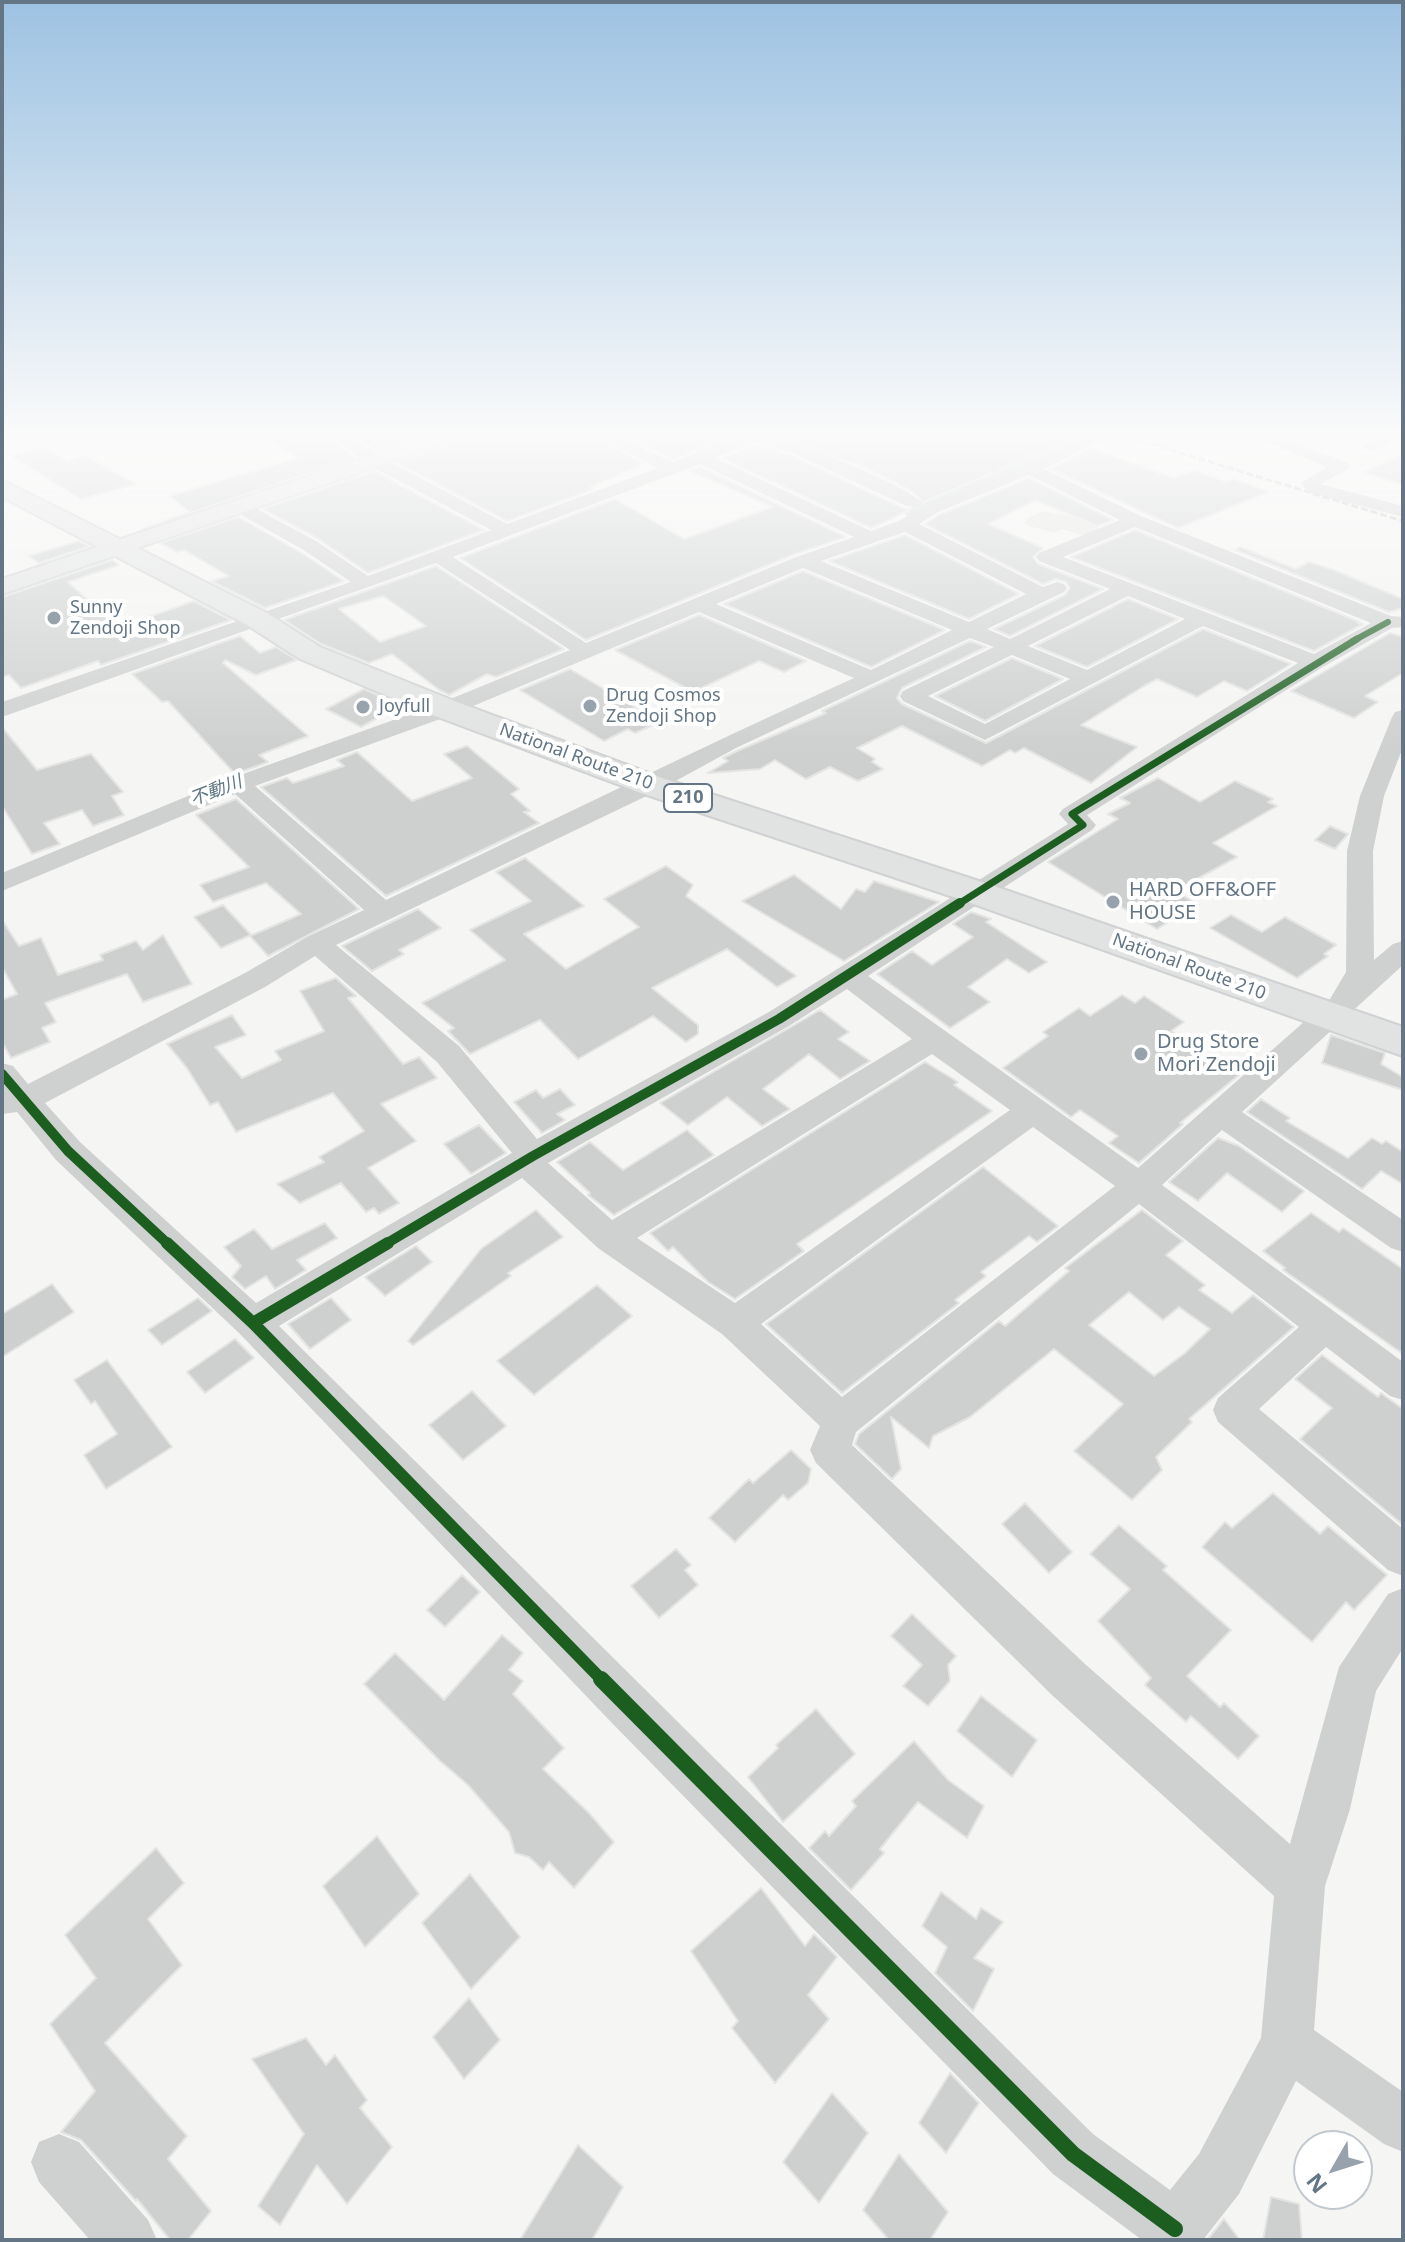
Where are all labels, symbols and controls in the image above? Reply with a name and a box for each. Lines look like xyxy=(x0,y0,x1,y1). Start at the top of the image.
place label: Sunny Zendoji Shop xyxy=(70,597,180,640)
marker: Sunny Zendoji Shop xyxy=(45,609,63,627)
place label: Drug Cosmos Zendoji Shop xyxy=(606,685,721,728)
place label: Joyfull xyxy=(379,696,430,718)
marker: Drug Cosmos Zendoji Shop xyxy=(581,697,599,715)
marker: Joyfull xyxy=(354,698,372,716)
street label: National Route 210 xyxy=(496,719,656,795)
water label: 不動川 xyxy=(187,771,245,811)
road number: 210 xyxy=(664,784,712,812)
place label: HARD OFF&OFF HOUSE xyxy=(1129,878,1276,925)
marker: HARD OFF&OFF HOUSE xyxy=(1104,893,1122,911)
street label: National Route 210 xyxy=(1109,929,1269,1005)
place label: Drug Store Mori Zendoji xyxy=(1157,1030,1276,1077)
marker: Drug Store Mori Zendoji xyxy=(1132,1045,1150,1063)
north arrow xyxy=(1293,2130,1373,2210)
text: N xyxy=(1299,2167,1333,2200)

